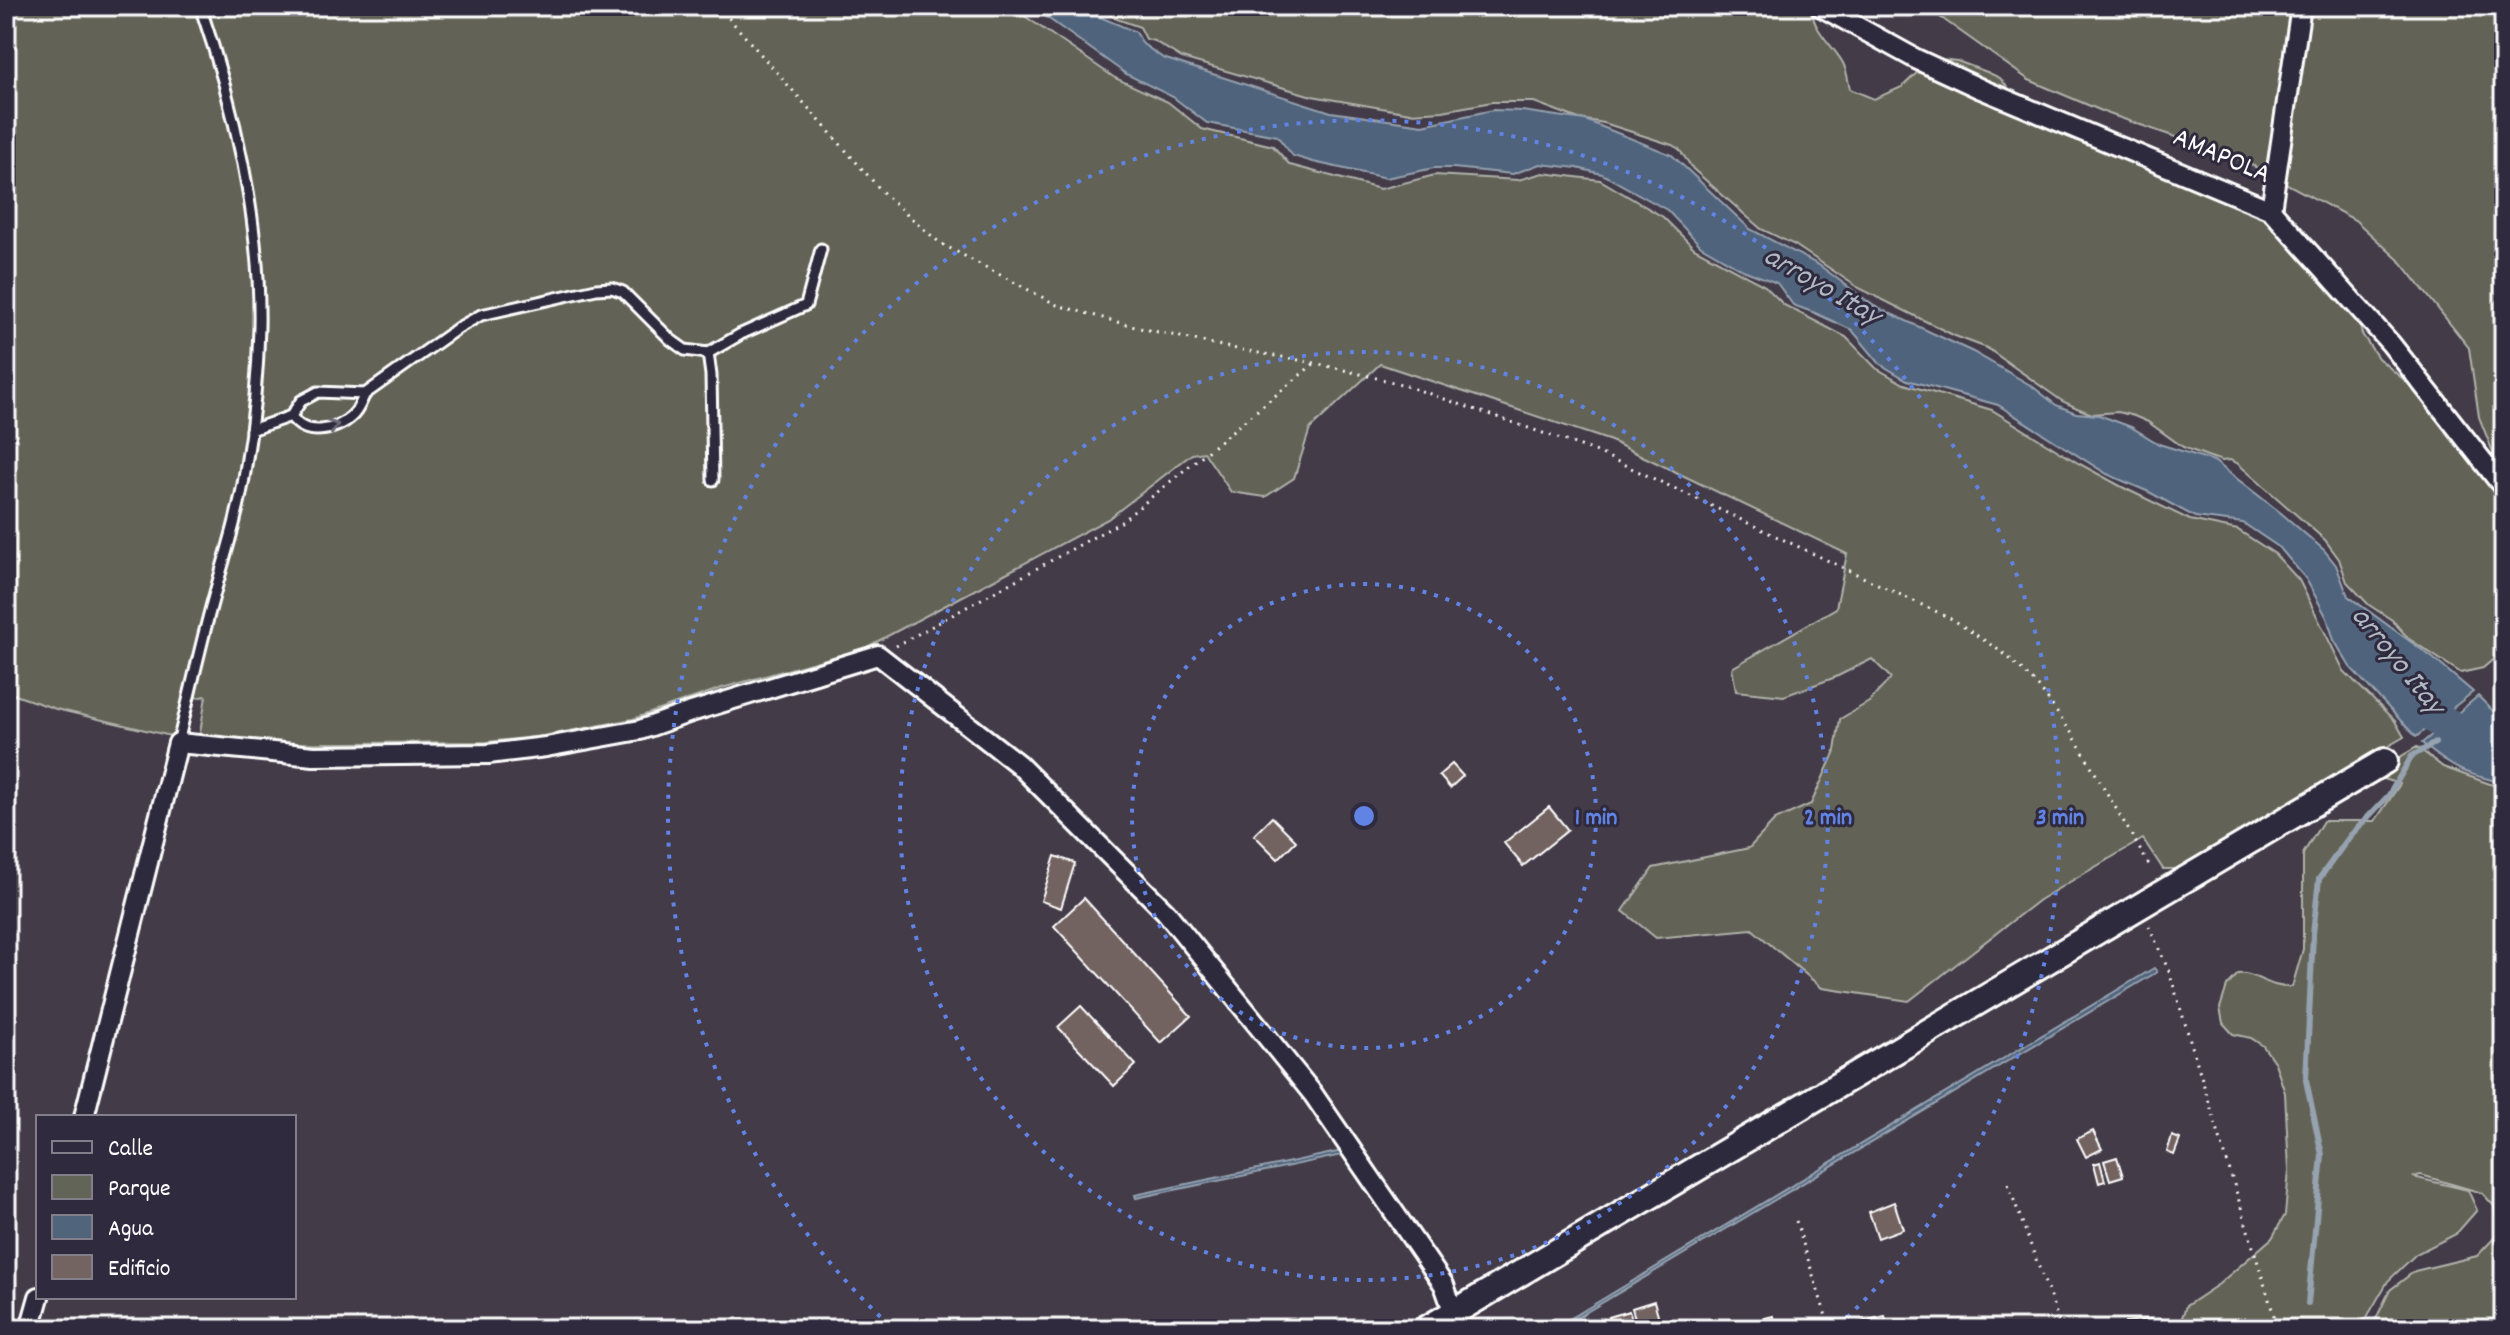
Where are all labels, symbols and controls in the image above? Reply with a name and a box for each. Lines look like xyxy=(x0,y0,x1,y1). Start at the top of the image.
street label: AMAPOLA xyxy=(2166,120,2276,196)
water label: arroyo Itay xyxy=(1755,237,1891,341)
one-way arrow xyxy=(325,419,339,435)
water label: arroyo Itay xyxy=(2339,598,2456,729)
centre of rings xyxy=(1350,802,1378,830)
text: 1 min xyxy=(1575,802,1617,836)
text: 2 min xyxy=(1804,802,1852,836)
text: 3 min xyxy=(2036,802,2084,836)
legend xyxy=(36,1115,296,1299)
text: Calle xyxy=(108,1133,153,1167)
text: Parque xyxy=(108,1173,171,1207)
text: Agua xyxy=(108,1213,154,1247)
text: Edificio xyxy=(108,1253,170,1287)

